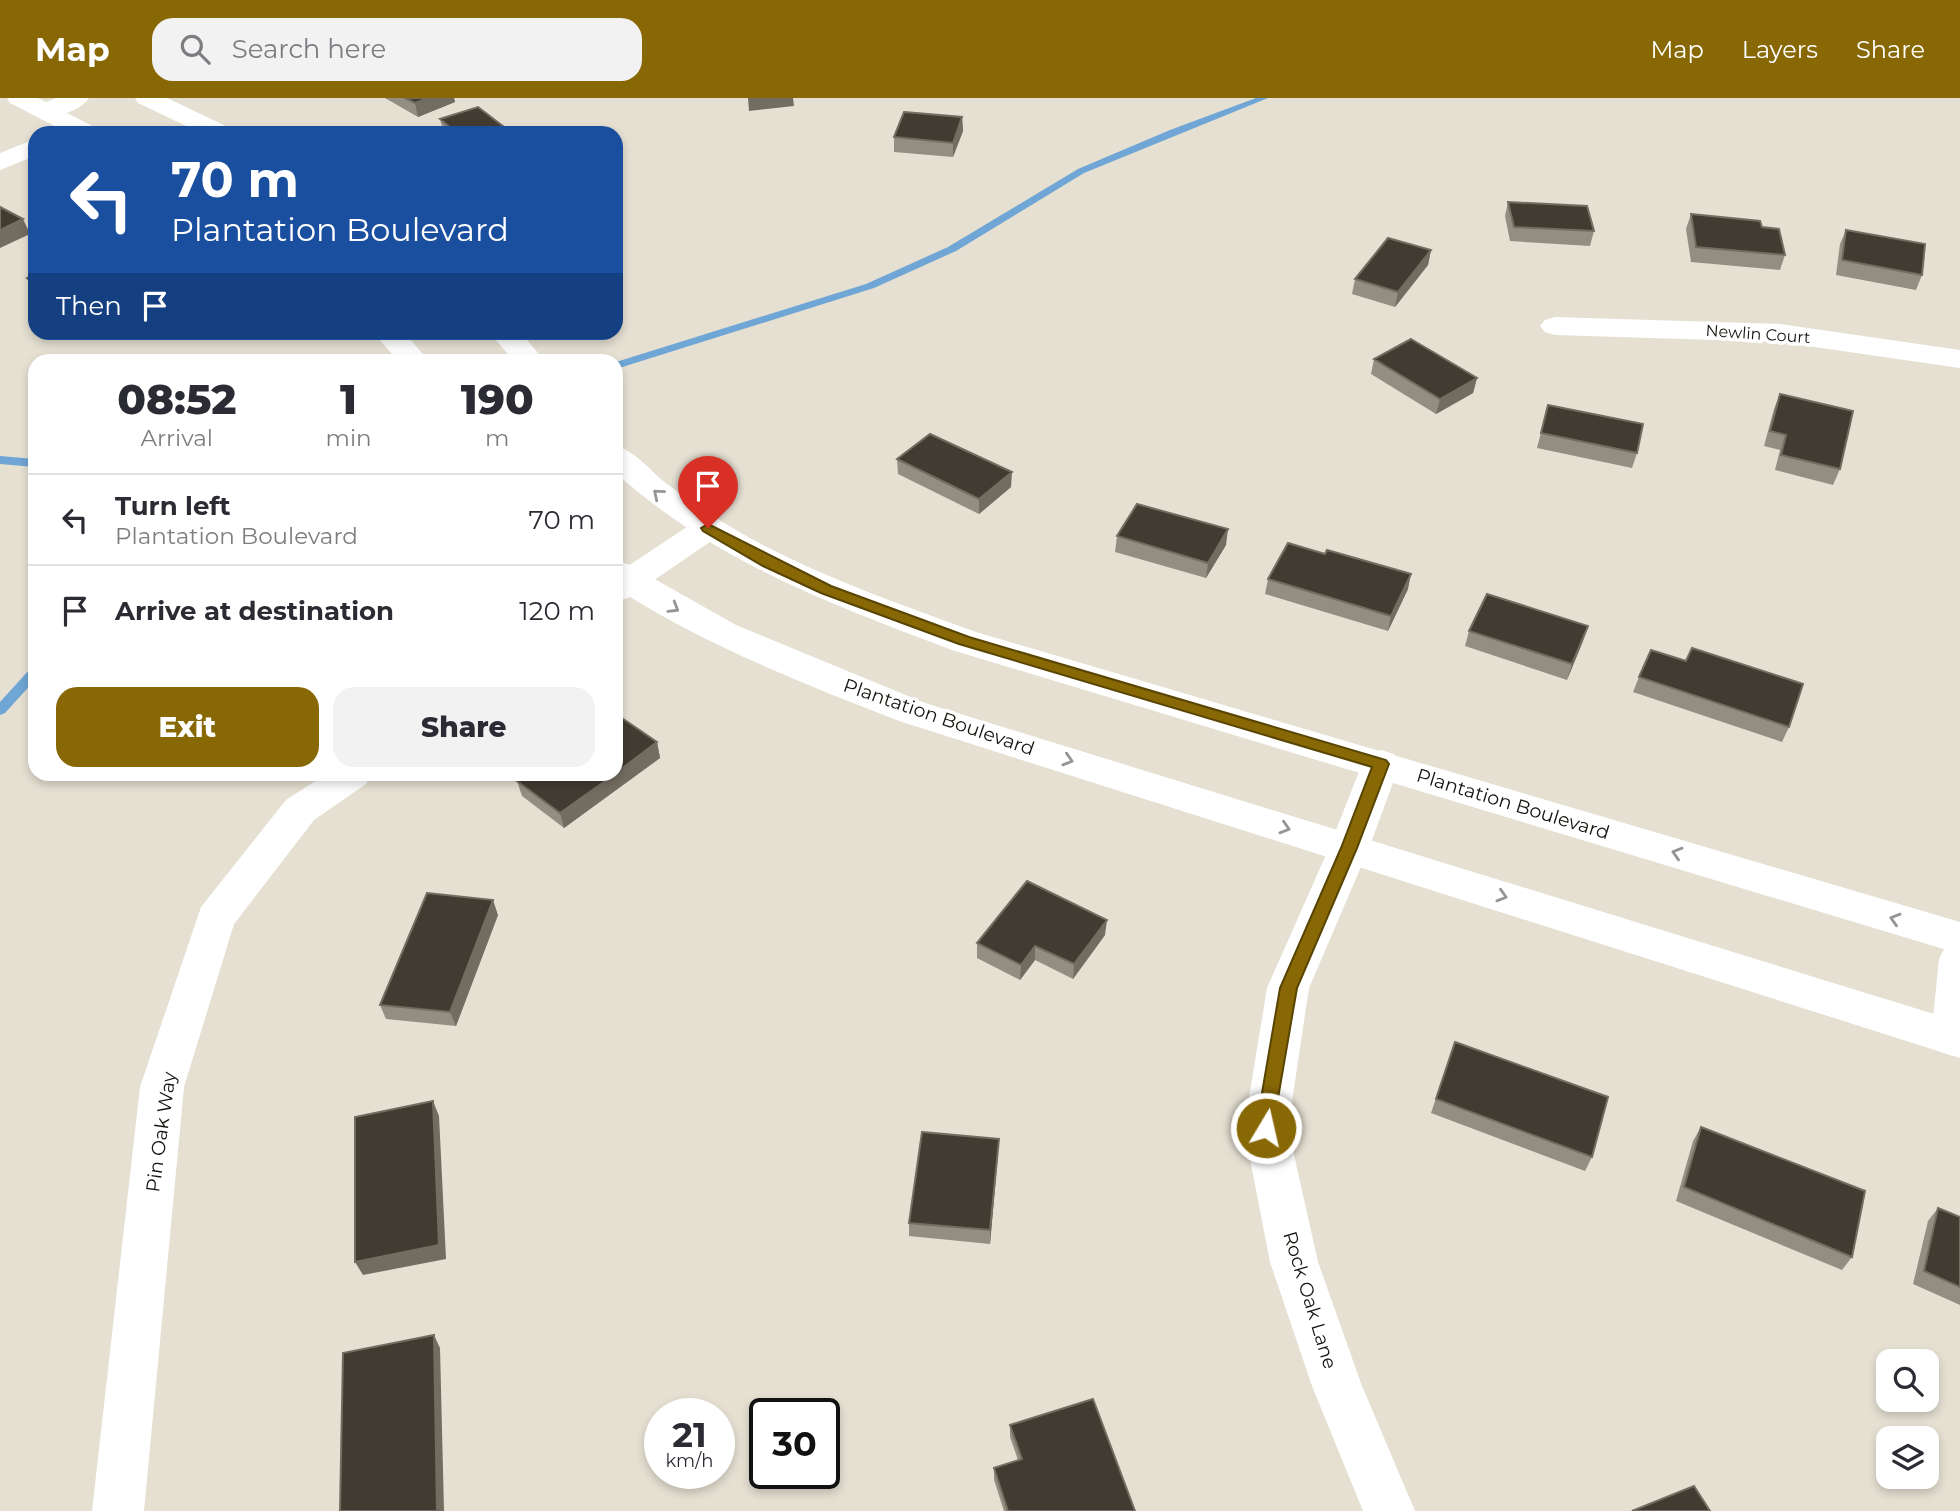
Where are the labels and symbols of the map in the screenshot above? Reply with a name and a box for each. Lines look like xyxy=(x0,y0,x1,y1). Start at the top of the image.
street label: Newlin Court xyxy=(1705,321,1812,347)
pin xyxy=(678,456,738,528)
one-way arrow xyxy=(653,490,666,502)
one-way arrow xyxy=(666,600,679,613)
street label: Plantation Boulevard xyxy=(840,673,1038,761)
one-way arrow xyxy=(1062,752,1074,767)
street label: Plantation Boulevard xyxy=(1414,764,1612,844)
one-way arrow xyxy=(1278,820,1291,834)
one-way arrow xyxy=(1671,847,1683,862)
one-way arrow xyxy=(1496,888,1508,902)
one-way arrow xyxy=(1889,912,1901,927)
street label: Pin Oak Way xyxy=(141,1070,181,1194)
position arrow xyxy=(1229,1091,1303,1165)
street label: Rock Oak Lane xyxy=(1278,1228,1342,1372)
speed limit sign: 30 xyxy=(749,1398,840,1489)

